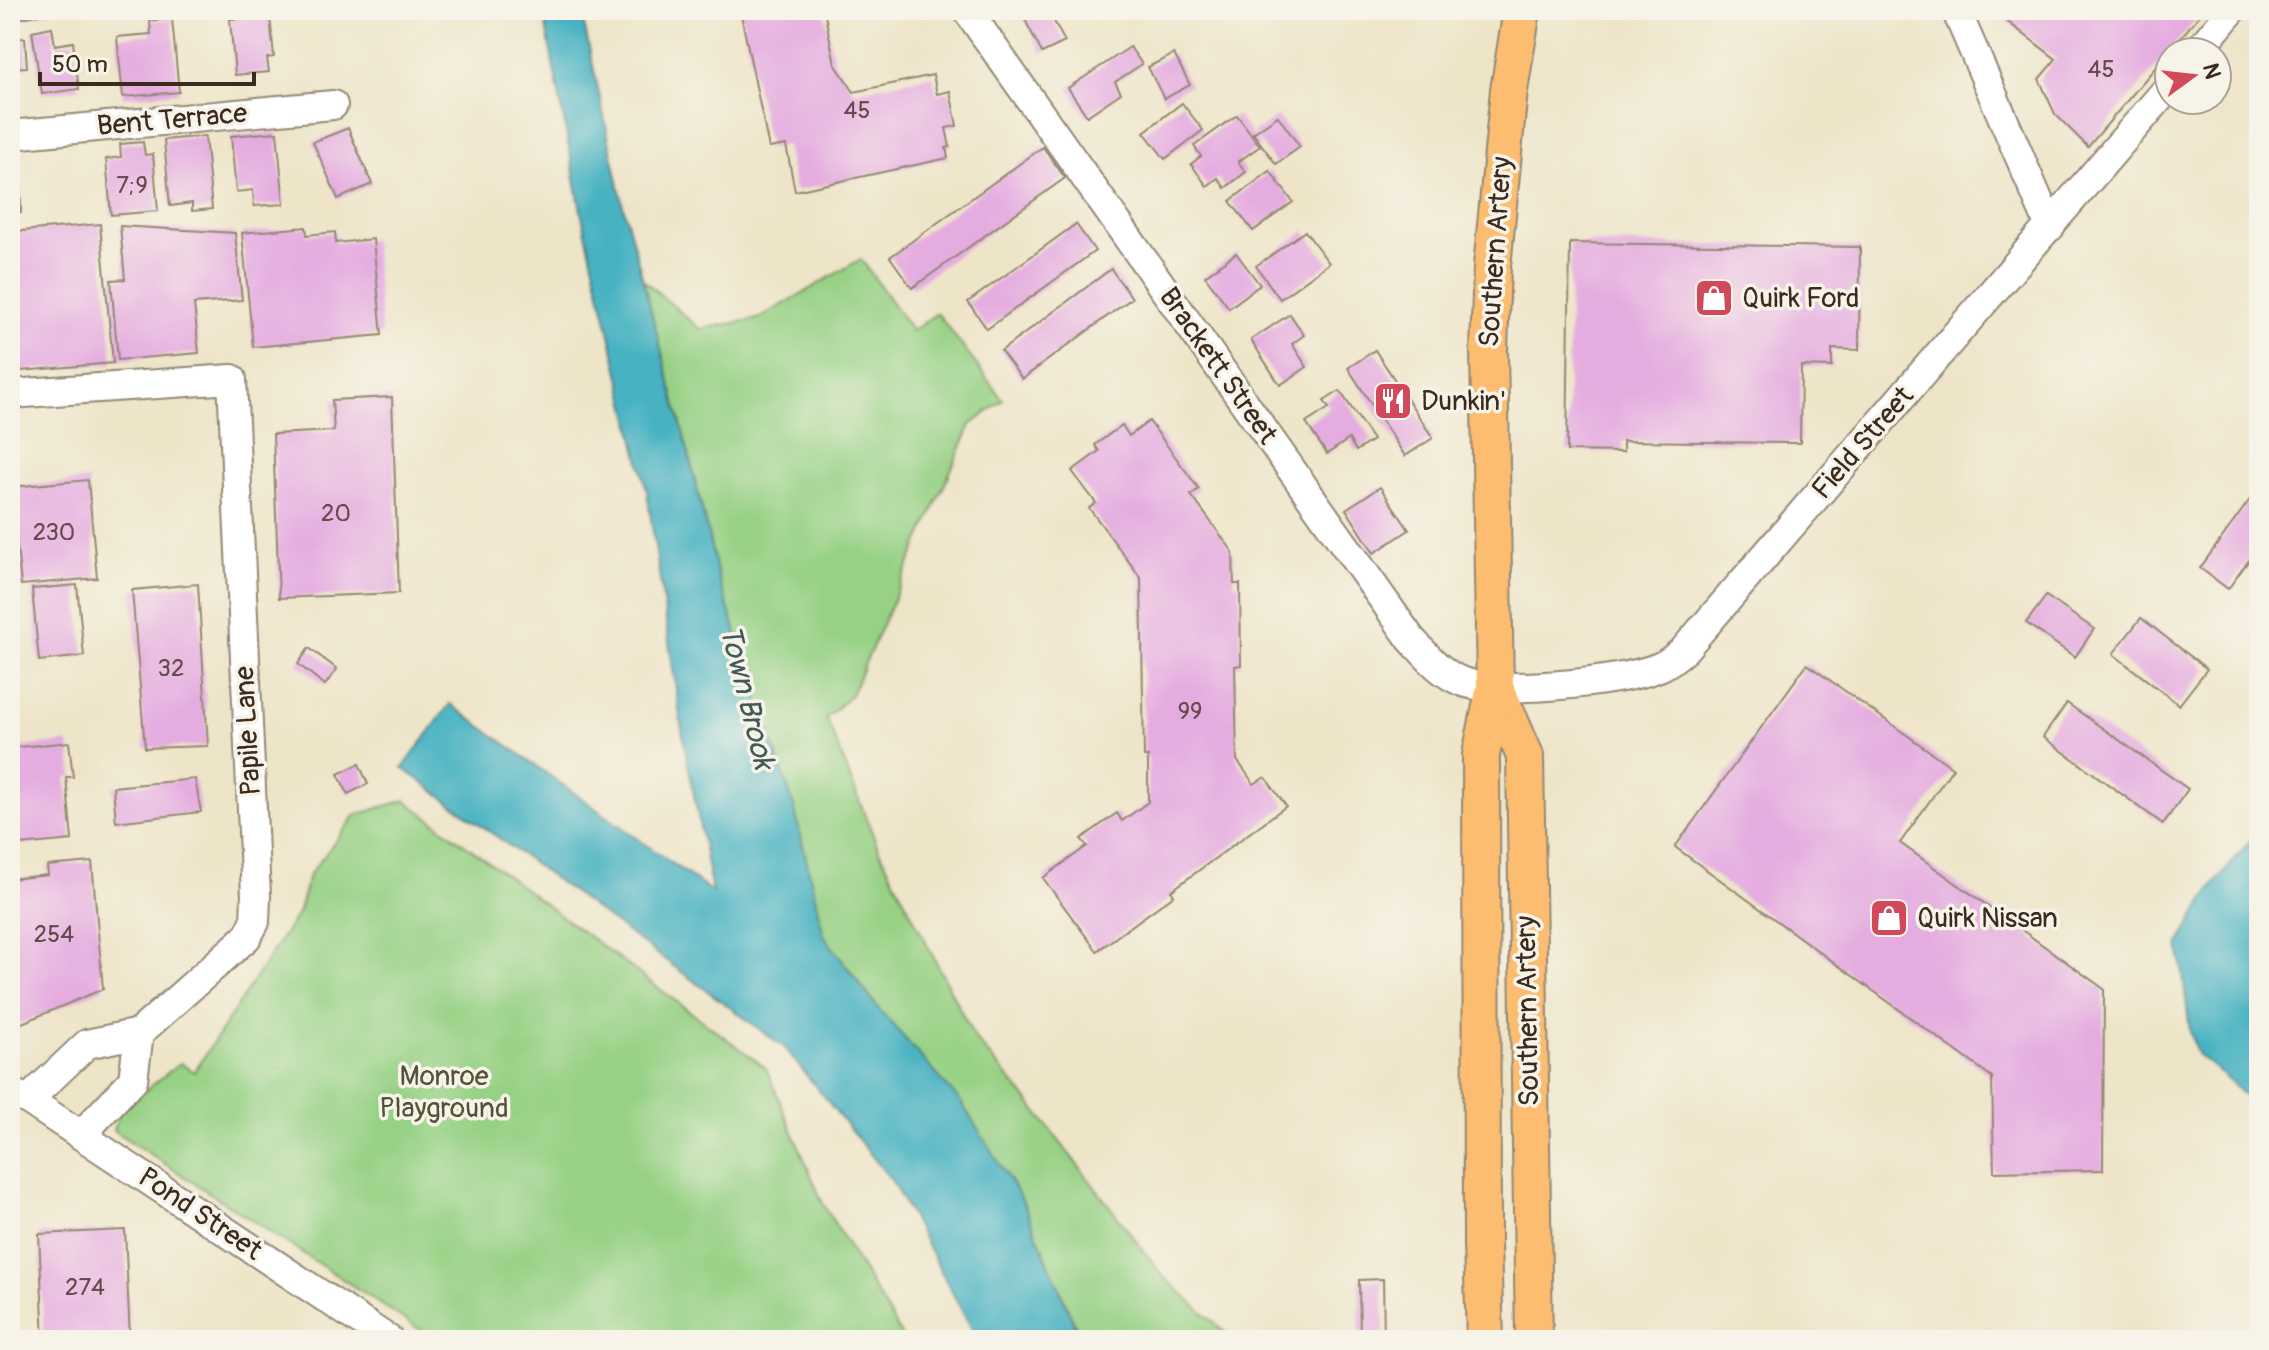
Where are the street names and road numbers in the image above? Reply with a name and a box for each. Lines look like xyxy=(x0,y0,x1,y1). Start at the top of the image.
street label: Bent Terrace xyxy=(95,96,249,144)
street label: Southern Artery xyxy=(1472,156,1520,348)
street label: Brackett Street xyxy=(1151,281,1285,452)
street label: Field Street xyxy=(1805,379,1922,507)
street label: Papile Lane xyxy=(227,665,269,797)
street label: Southern Artery xyxy=(1509,915,1547,1107)
street label: Pond Street xyxy=(131,1160,269,1269)

